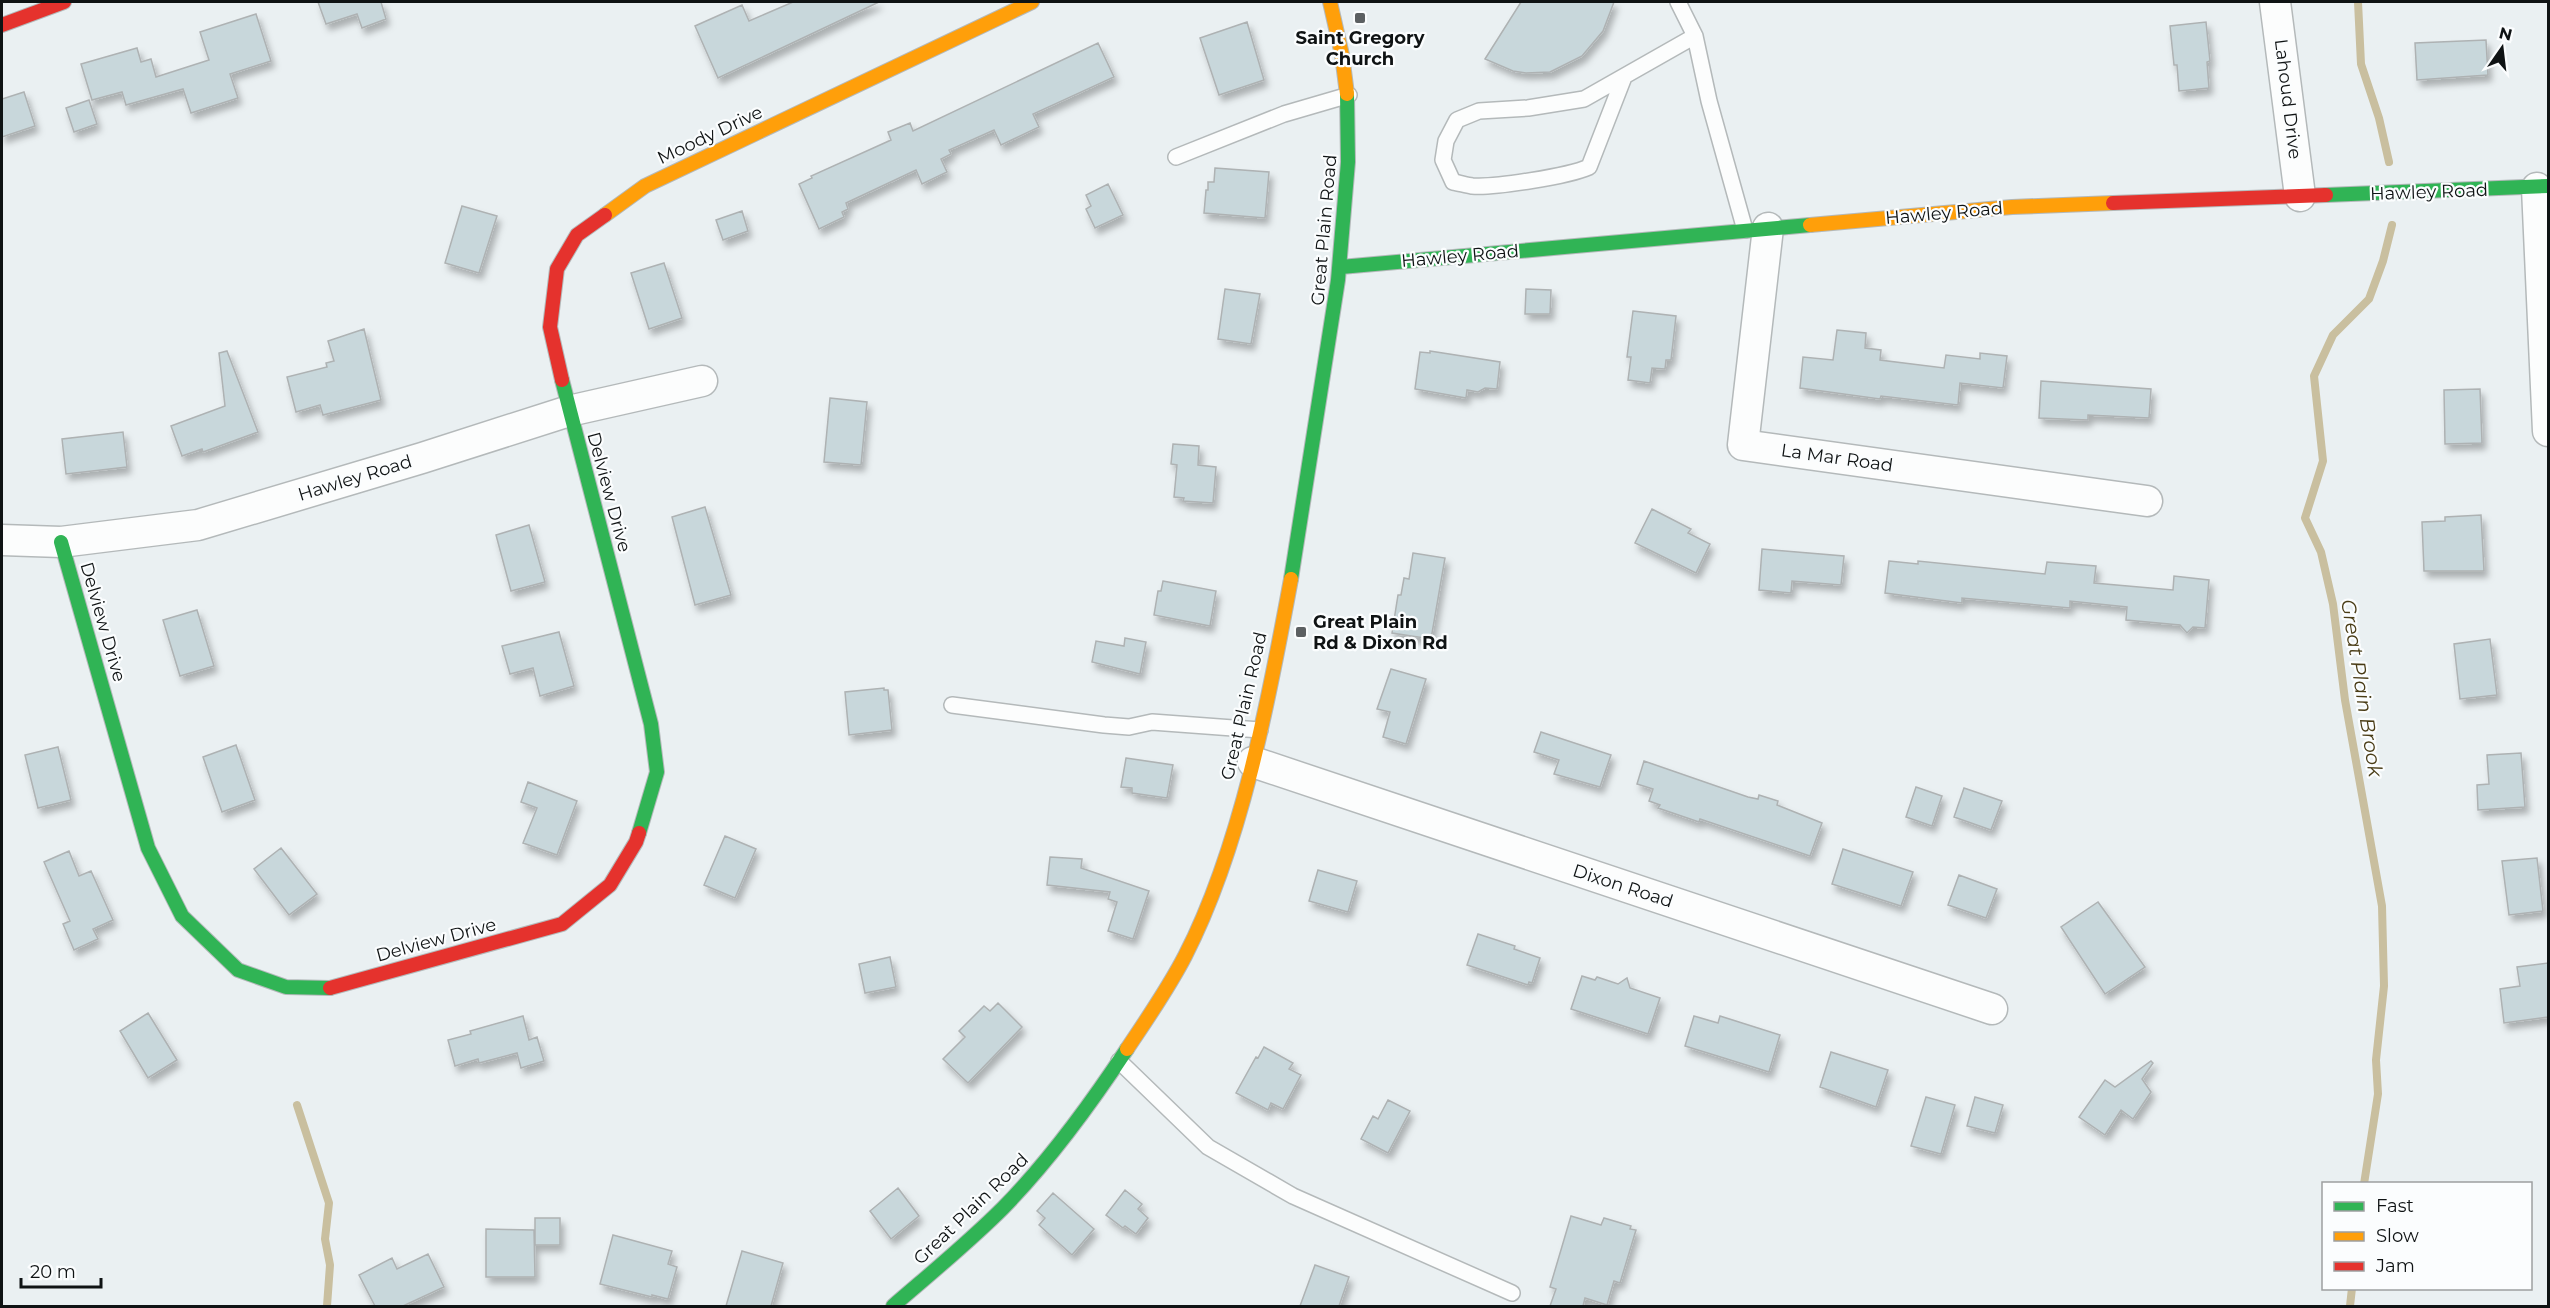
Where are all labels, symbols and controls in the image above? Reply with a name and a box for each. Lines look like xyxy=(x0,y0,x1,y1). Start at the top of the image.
marker: Saint Gregory Church xyxy=(1353,11,1367,25)
north arrow xyxy=(2472,18,2532,78)
text: N xyxy=(2497,23,2514,45)
place label: Saint Gregory Church xyxy=(1295,27,1425,70)
street label: Lahoud Drive xyxy=(2270,38,2306,160)
street label: Moody Drive xyxy=(654,101,766,169)
street label: Great Plain Road xyxy=(1306,154,1342,306)
street label: Hawley Road xyxy=(2370,179,2488,205)
street label: Hawley Road xyxy=(1884,197,2004,229)
street label: Hawley Road xyxy=(1400,240,1520,272)
street label: Delview Drive xyxy=(582,429,636,555)
street label: La Mar Road xyxy=(1780,439,1894,477)
street label: Hawley Road xyxy=(295,450,415,506)
street label: Delview Drive xyxy=(75,560,131,685)
water label: Great Plain Brook xyxy=(2336,597,2388,780)
place label: Great Plain Rd & Dixon Rd xyxy=(1313,611,1448,654)
marker: Great Plain Rd & Dixon Rd xyxy=(1294,625,1308,639)
street label: Great Plain Road xyxy=(1216,630,1272,782)
street label: Dixon Road xyxy=(1570,859,1676,913)
street label: Delview Drive xyxy=(373,913,499,967)
street label: Great Plain Road xyxy=(909,1149,1033,1269)
legend xyxy=(2322,1182,2532,1290)
text: Fast xyxy=(2376,1195,2414,1217)
text: Slow xyxy=(2376,1225,2419,1247)
scale bar xyxy=(21,1251,100,1289)
text: Jam xyxy=(2375,1255,2415,1277)
text: 20 m xyxy=(30,1261,76,1283)

